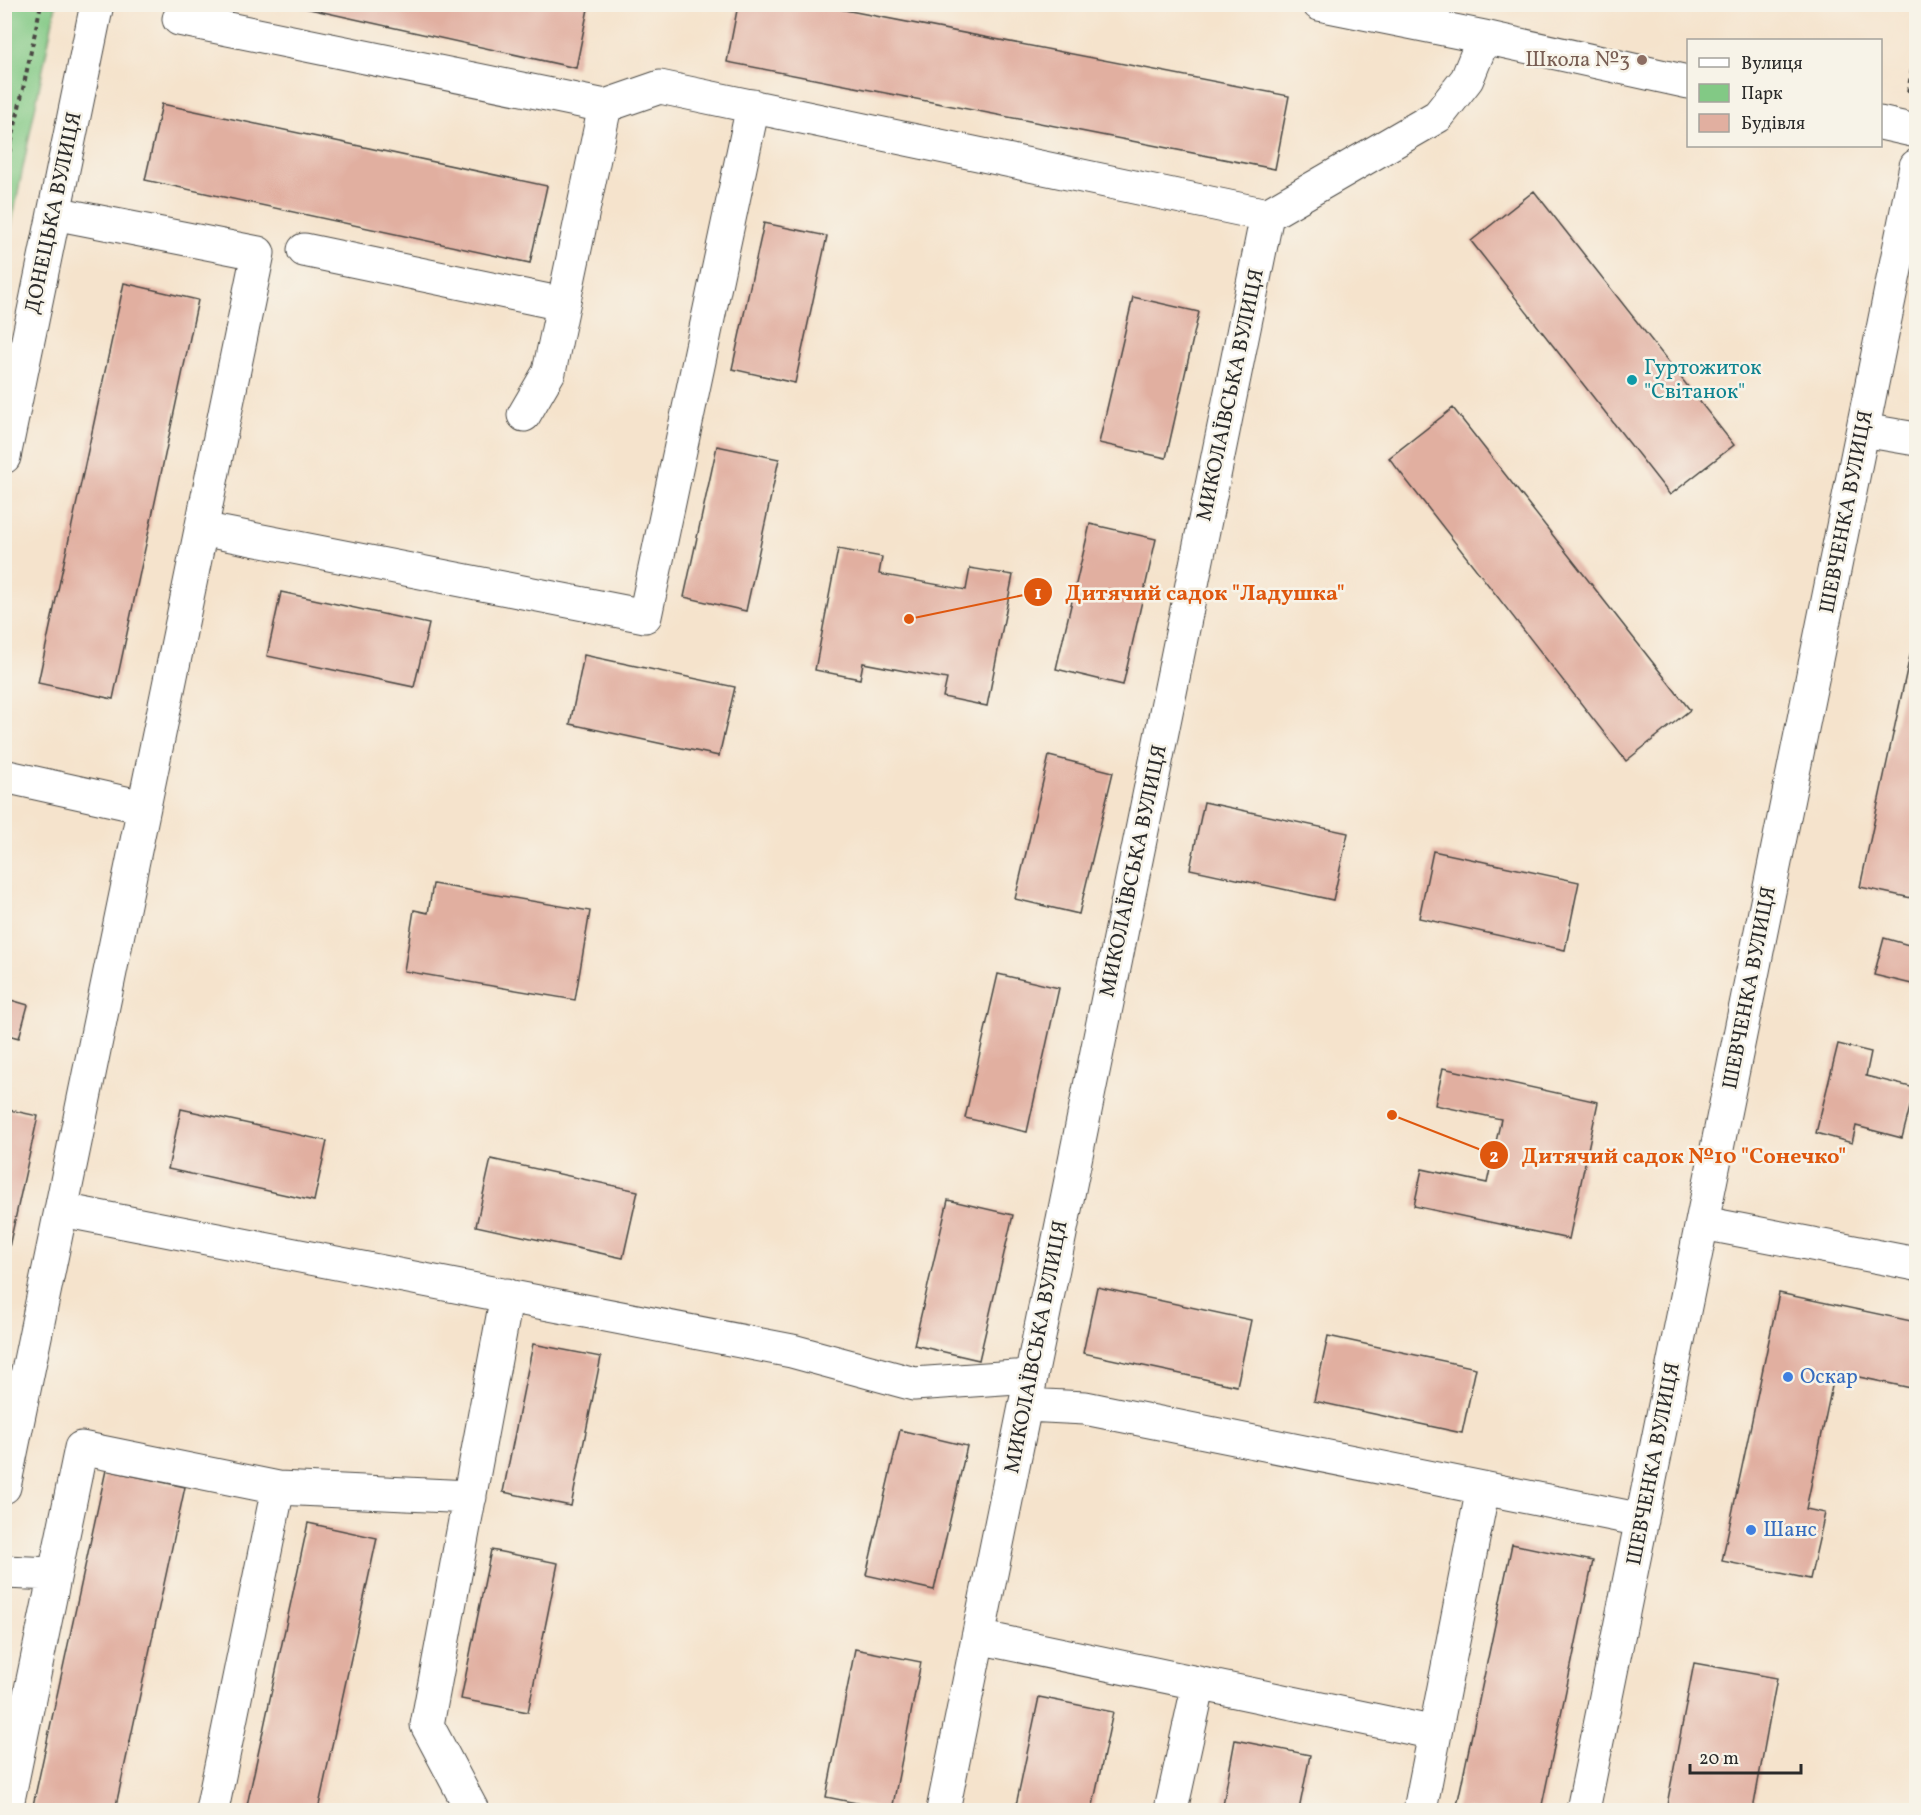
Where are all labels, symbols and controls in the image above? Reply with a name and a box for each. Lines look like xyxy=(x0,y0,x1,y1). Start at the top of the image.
legend xyxy=(1687,39,1882,147)
place label: Школа №3 xyxy=(1525,46,1630,75)
text: Вулиця xyxy=(1741,52,1803,77)
marker: Школа №3 xyxy=(1635,53,1649,67)
text: Парк xyxy=(1741,82,1783,107)
street label: ДОНЕЦЬКА ВУЛИЦЯ xyxy=(18,109,90,317)
text: Будівля xyxy=(1741,112,1805,137)
street label: МИКОЛАЇВСЬКА ВУЛИЦЯ xyxy=(1190,266,1272,524)
place label: Гуртожиток "Світанок" xyxy=(1644,354,1762,407)
marker: Гуртожиток "Світанок" xyxy=(1625,373,1639,387)
street label: ШЕВЧЕНКА ВУЛИЦЯ xyxy=(1813,408,1881,616)
callout: Дитячий садок "Ладушка" xyxy=(1023,572,1357,612)
text: Дитячий садок "Ладушка" xyxy=(1065,579,1345,610)
text: 1 xyxy=(1034,582,1042,607)
street label: МИКОЛАЇВСЬКА ВУЛИЦЯ xyxy=(1093,742,1175,1000)
street label: ШЕВЧЕНКА ВУЛИЦЯ xyxy=(1716,884,1784,1092)
callout: Дитячий садок №10 "Сонечко" xyxy=(1479,1135,1858,1175)
text: Дитячий садок №10 "Сонечко" xyxy=(1522,1142,1846,1173)
text: 2 xyxy=(1489,1145,1499,1170)
street label: МИКОЛАЇВСЬКА ВУЛИЦЯ xyxy=(998,1218,1076,1476)
street label: ШЕВЧЕНКА ВУЛИЦЯ xyxy=(1620,1360,1688,1568)
place label: Оскар xyxy=(1800,1363,1858,1392)
marker: Оскар xyxy=(1781,1370,1795,1384)
place label: Шанс xyxy=(1763,1516,1817,1545)
marker: Шанс xyxy=(1744,1523,1758,1537)
scale bar xyxy=(1690,1737,1801,1775)
text: 20 m xyxy=(1699,1747,1739,1772)

